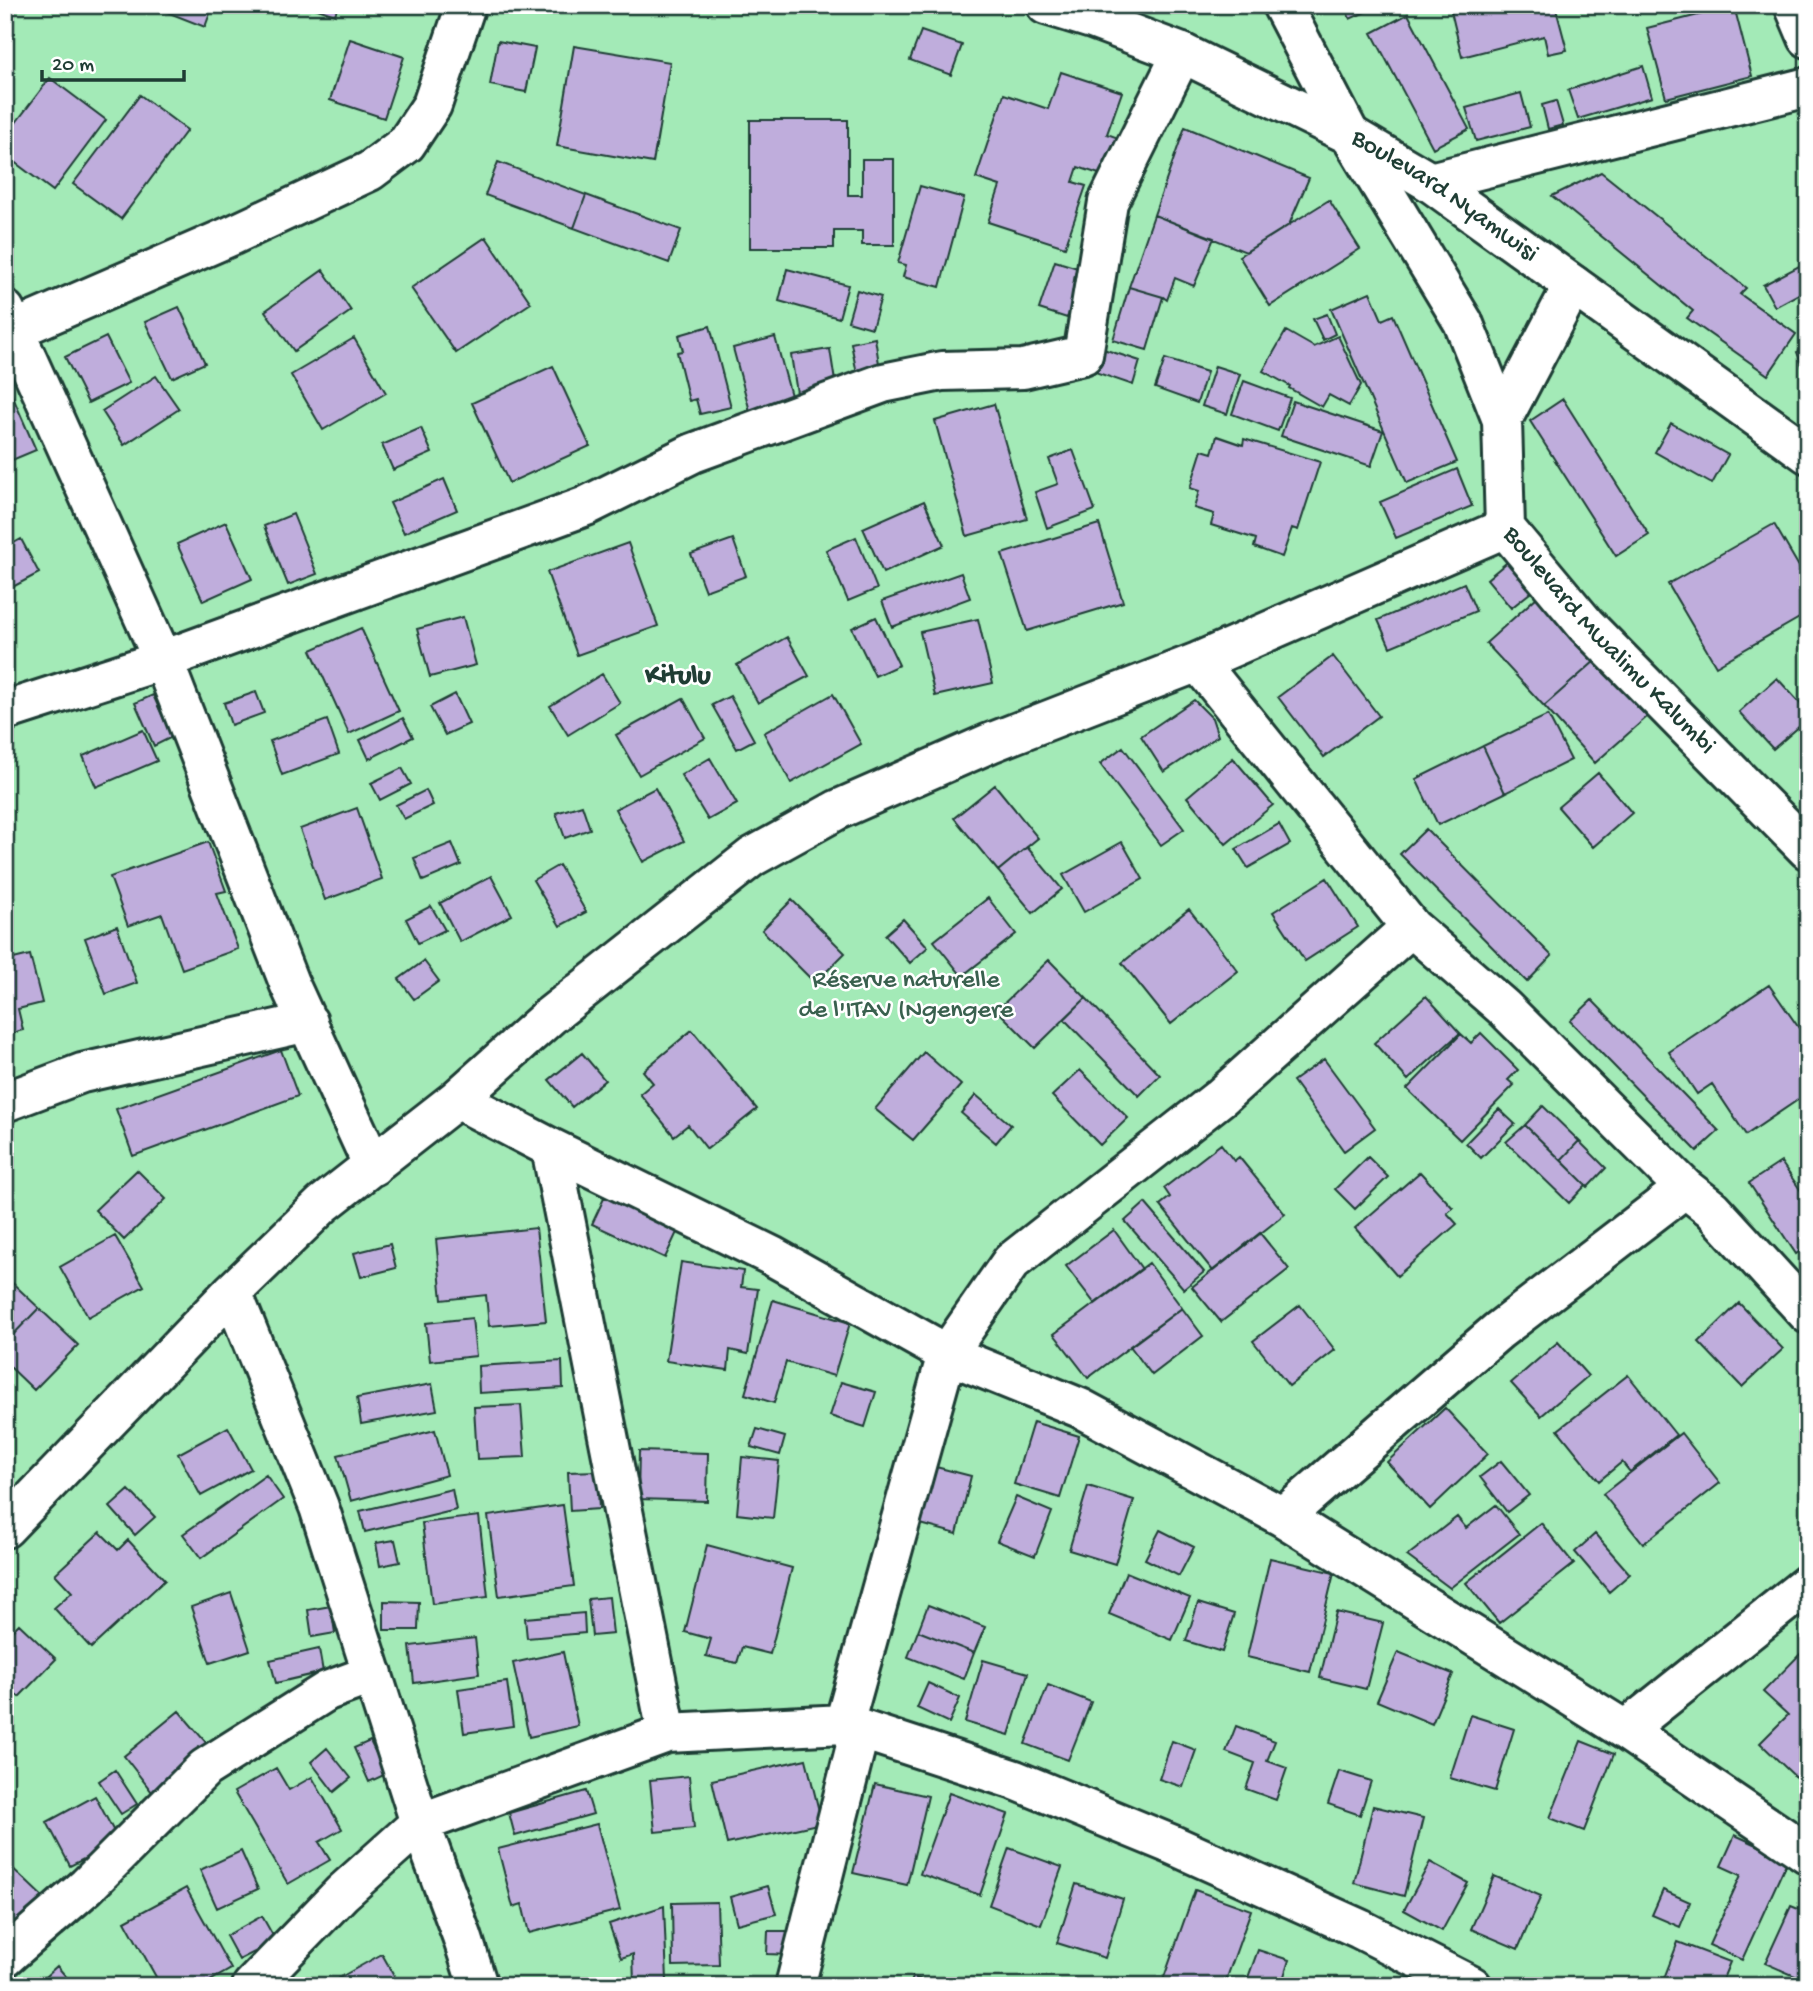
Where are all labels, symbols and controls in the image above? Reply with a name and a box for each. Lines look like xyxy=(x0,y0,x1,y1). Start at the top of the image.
scale bar xyxy=(42,38,184,82)
text: 20 m xyxy=(52,54,94,79)
street label: Boulevard Nyamwisi xyxy=(1344,123,1544,270)
street label: Boulevard Mwalimu Kalumbi xyxy=(1495,520,1721,762)
district label: Kitulu xyxy=(644,660,712,693)
park label: Réserve naturelle de l'ITAV (Ngengere xyxy=(798,966,1014,1027)

